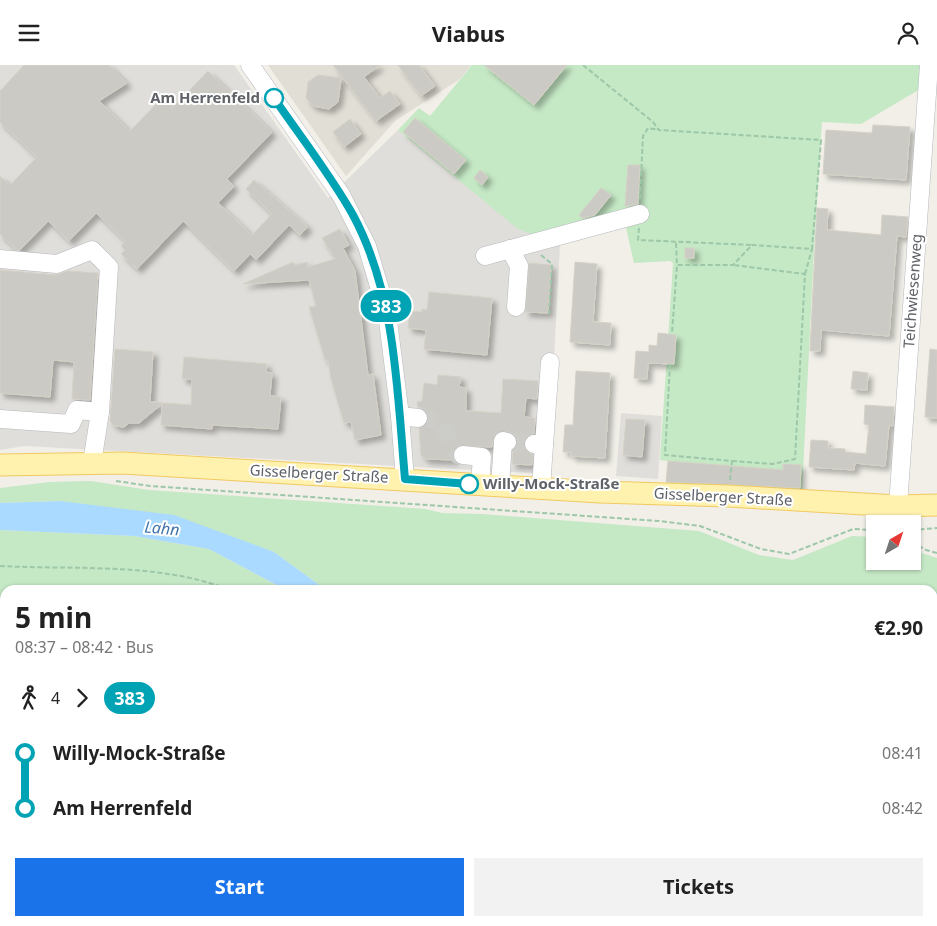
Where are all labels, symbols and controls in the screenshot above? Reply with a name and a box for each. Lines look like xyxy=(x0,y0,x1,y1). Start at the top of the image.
text: Viabus xyxy=(432,18,505,48)
icon: menu xyxy=(15,19,43,47)
icon: person xyxy=(894,19,922,47)
place label: Am Herrenfeld xyxy=(150,87,260,107)
marker: Am Herrenfeld xyxy=(264,88,284,108)
street label: Teichwiesenweg xyxy=(898,233,926,349)
line badge: 383 xyxy=(357,290,415,322)
text: 383 xyxy=(371,294,401,318)
street label: Gisselberger Straße xyxy=(249,459,389,487)
place label: Willy-Mock-Straße xyxy=(483,473,619,493)
marker: Willy-Mock-Straße xyxy=(459,474,479,494)
street label: Gisselberger Straße xyxy=(653,482,793,510)
north arrow xyxy=(866,515,921,570)
map controls xyxy=(866,515,921,570)
water label: Lahn xyxy=(143,516,181,540)
text: 5 min xyxy=(15,598,92,636)
text: €2.90 xyxy=(874,615,923,641)
text: 08:37 – 08:42 · Bus xyxy=(15,636,154,658)
icon: walk xyxy=(15,684,43,712)
icon: forward xyxy=(68,684,96,712)
text: 383 xyxy=(114,686,145,710)
text: 4 xyxy=(51,687,60,709)
text: Willy-Mock-Straße xyxy=(53,740,226,766)
text: 08:41 xyxy=(882,742,923,764)
text: Am Herrenfeld xyxy=(53,795,192,821)
text: 08:42 xyxy=(882,797,923,819)
button: Start xyxy=(15,858,464,916)
button: Tickets xyxy=(474,858,923,916)

